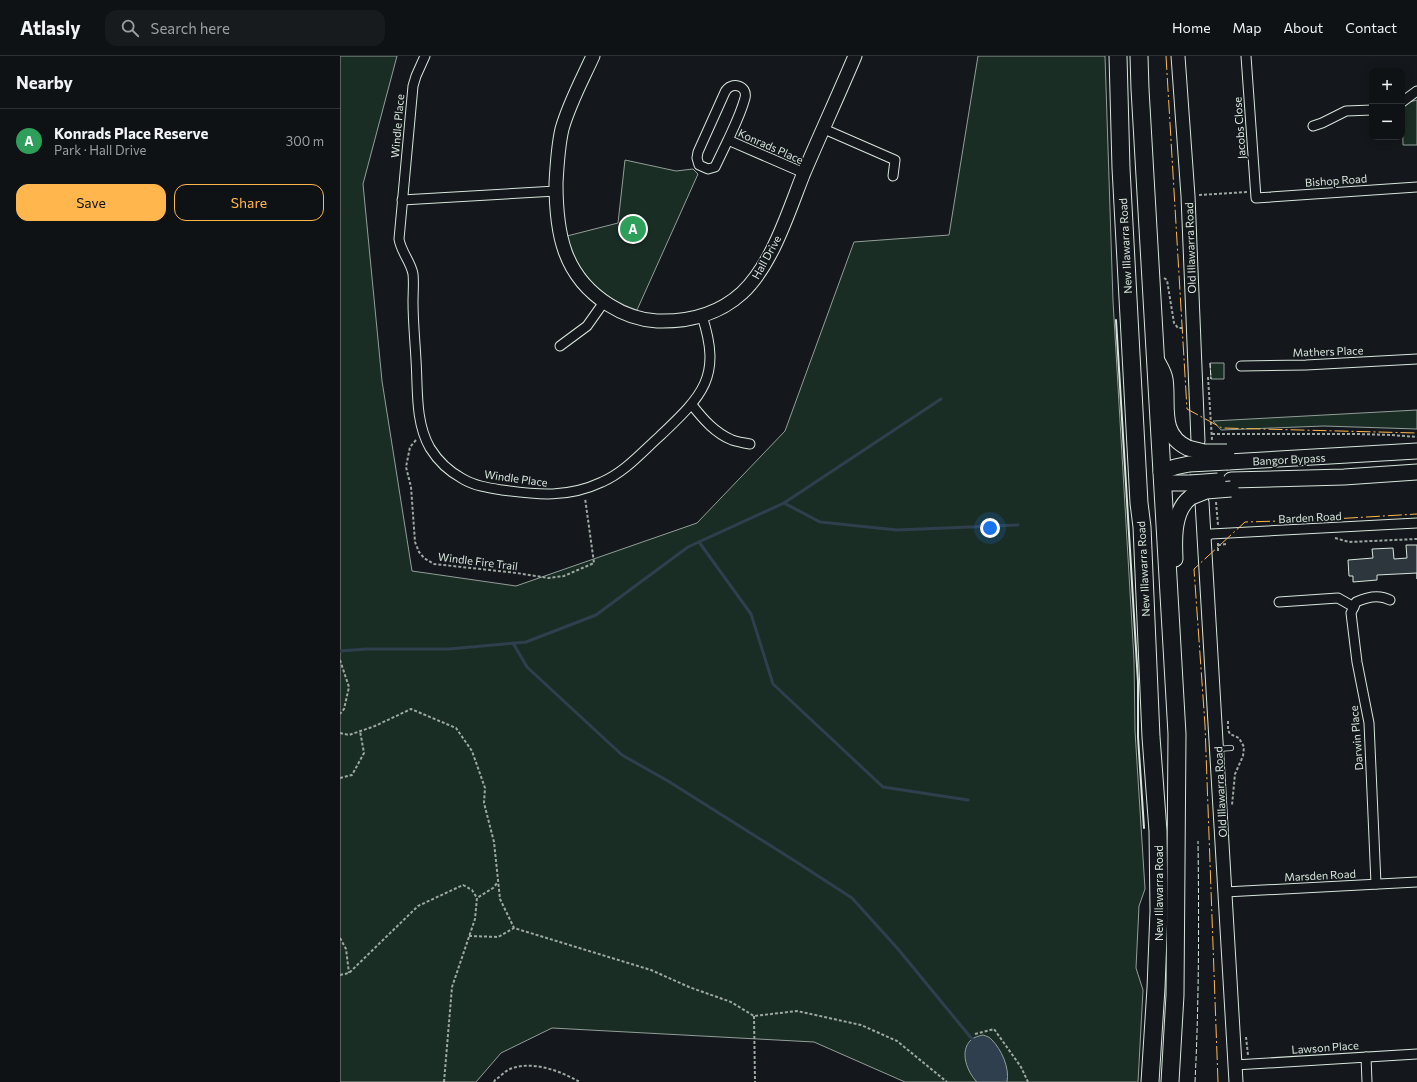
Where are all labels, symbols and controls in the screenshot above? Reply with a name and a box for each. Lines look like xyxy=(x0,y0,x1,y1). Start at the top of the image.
search box xyxy=(105,10,385,46)
text: Atlasly xyxy=(20,16,81,39)
icon: search xyxy=(119,17,141,39)
text: Search here xyxy=(151,19,230,37)
text: Home xyxy=(1172,19,1211,36)
text: Map xyxy=(1233,19,1261,36)
text: About xyxy=(1283,19,1323,36)
text: Contact xyxy=(1345,19,1397,36)
map controls xyxy=(1369,68,1405,140)
button: + xyxy=(1369,68,1405,104)
text: Nearby xyxy=(16,72,73,93)
street label: Windle Place xyxy=(388,93,406,158)
street label: Jacobs Close xyxy=(1230,96,1249,159)
button: − xyxy=(1369,104,1405,140)
text: Konrads Place Reserve xyxy=(54,124,208,142)
street label: Konrads Place xyxy=(736,126,806,166)
text: A xyxy=(24,133,34,149)
text: 300 m xyxy=(286,133,324,149)
text: Park · Hall Drive xyxy=(54,142,146,158)
street label: Bishop Road xyxy=(1305,171,1367,189)
button: Save xyxy=(16,184,166,221)
button: Share xyxy=(174,184,324,221)
street label: New Illawarra Road xyxy=(1116,198,1134,294)
street label: Old Illawarra Road xyxy=(1182,202,1198,294)
pin: A xyxy=(620,214,646,244)
street label: Hall Drive xyxy=(749,233,783,281)
street label: Mathers Place xyxy=(1292,343,1364,359)
street label: Bangor Bypass xyxy=(1252,451,1326,467)
street label: Windle Place xyxy=(483,467,549,489)
street label: Barden Road xyxy=(1278,509,1342,525)
your location xyxy=(980,518,1000,538)
street label: New Illawarra Road xyxy=(1134,521,1152,617)
street label: Windle Fire Trail xyxy=(437,550,519,572)
street label: Darwin Place xyxy=(1347,705,1365,771)
street label: Old Illawarra Road xyxy=(1211,746,1229,838)
street label: New Illawarra Road xyxy=(1152,845,1165,941)
street label: Marsden Road xyxy=(1284,867,1356,883)
street label: Lawson Place xyxy=(1291,1038,1359,1056)

